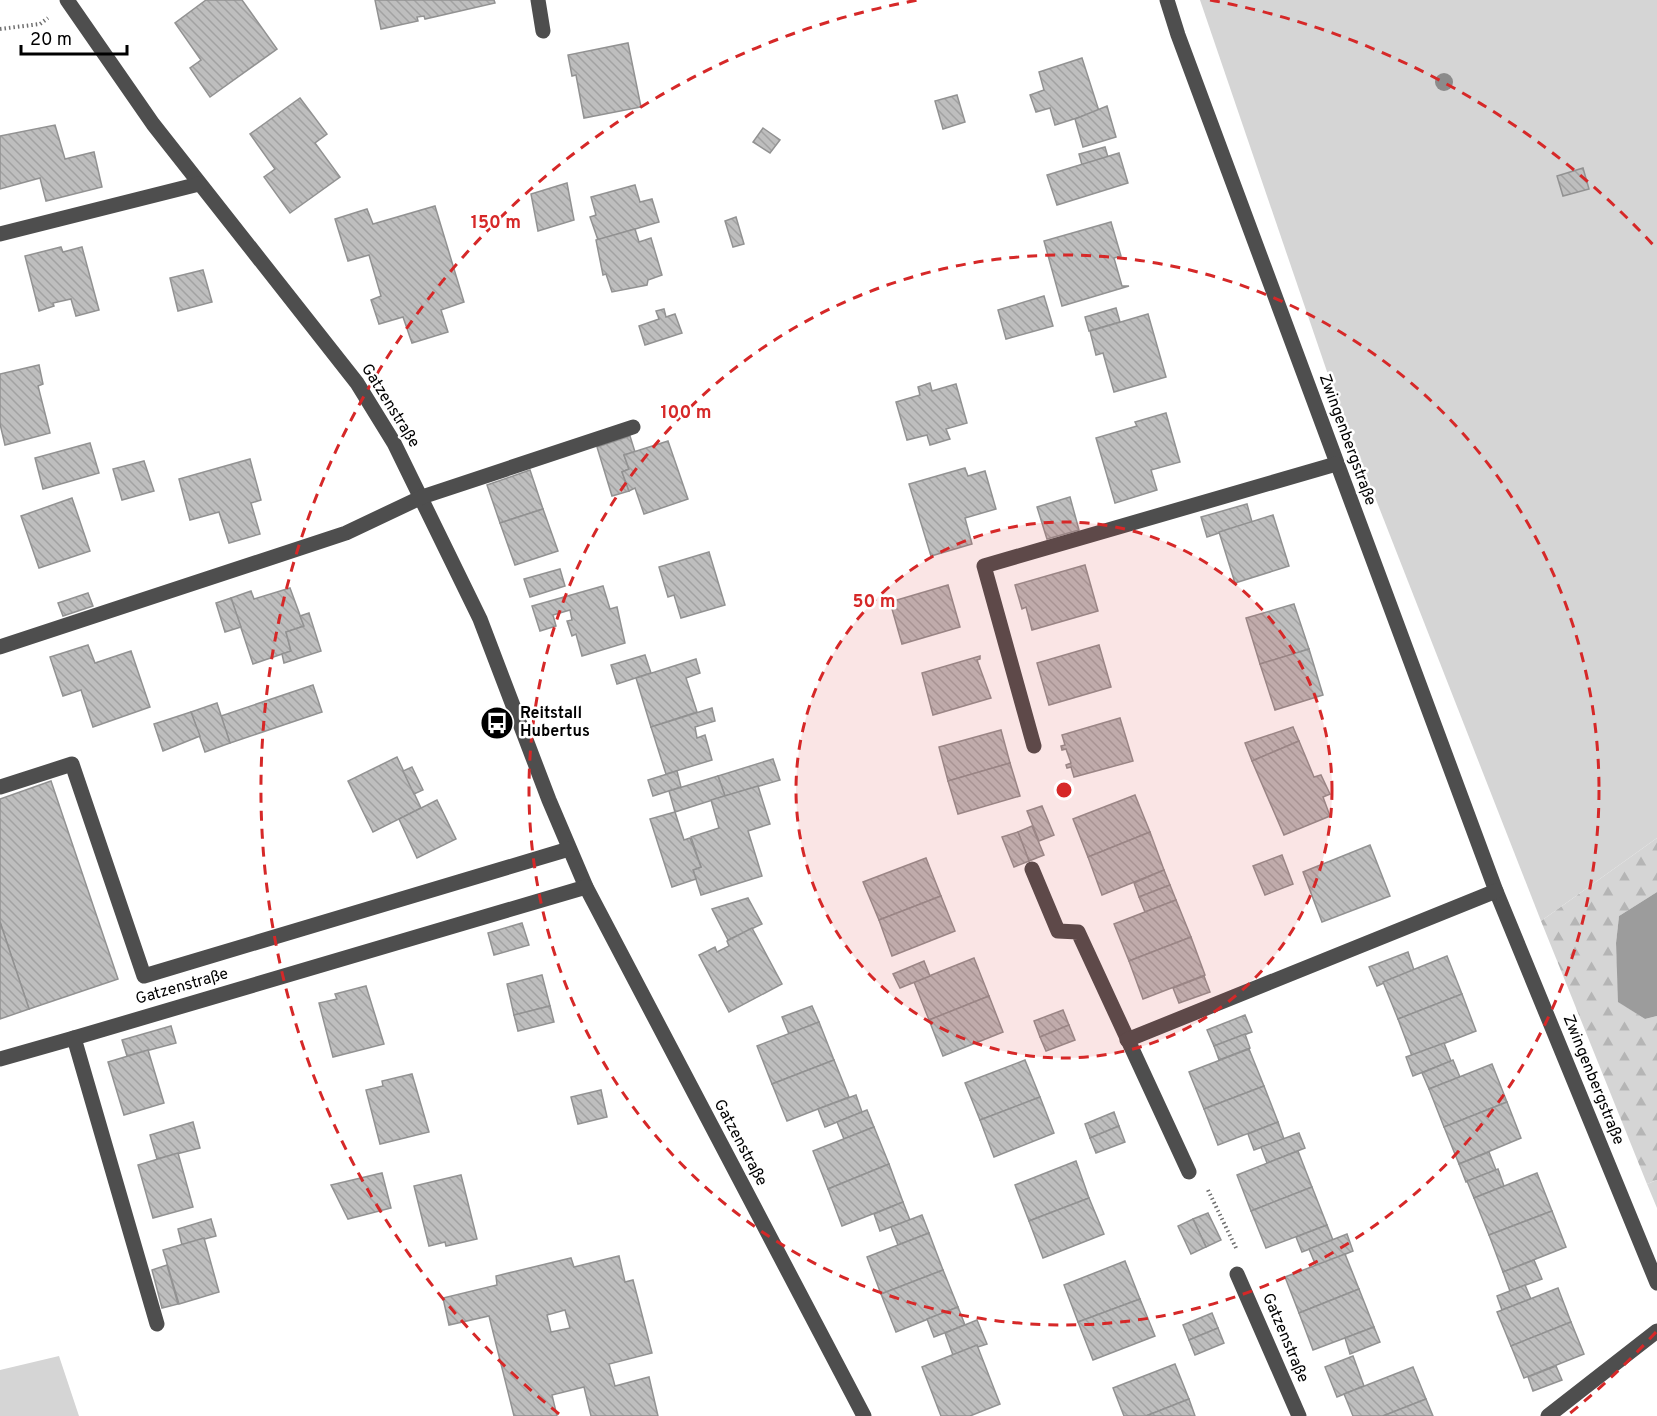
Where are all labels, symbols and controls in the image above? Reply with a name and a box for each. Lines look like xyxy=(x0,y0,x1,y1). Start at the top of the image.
scale bar xyxy=(21,18,128,56)
text: 20 m xyxy=(30,29,72,52)
text: 150 m xyxy=(471,212,521,235)
street label: Gatzenstraße xyxy=(356,360,424,452)
street label: Zwingenbergstraße xyxy=(1314,372,1380,508)
text: 100 m xyxy=(660,402,712,425)
text: 50 m xyxy=(852,591,896,614)
place label: Reitstall Hubertus xyxy=(520,704,590,742)
bus stop icon: Reitstall Hubertus xyxy=(479,705,515,741)
centre of rings xyxy=(1054,780,1074,800)
street label: Gatzenstraße xyxy=(133,964,231,1010)
street label: Zwingenbergstraße xyxy=(1558,1012,1628,1148)
street label: Gatzenstraße xyxy=(709,1096,771,1190)
street label: Gatzenstraße xyxy=(1257,1290,1313,1386)

